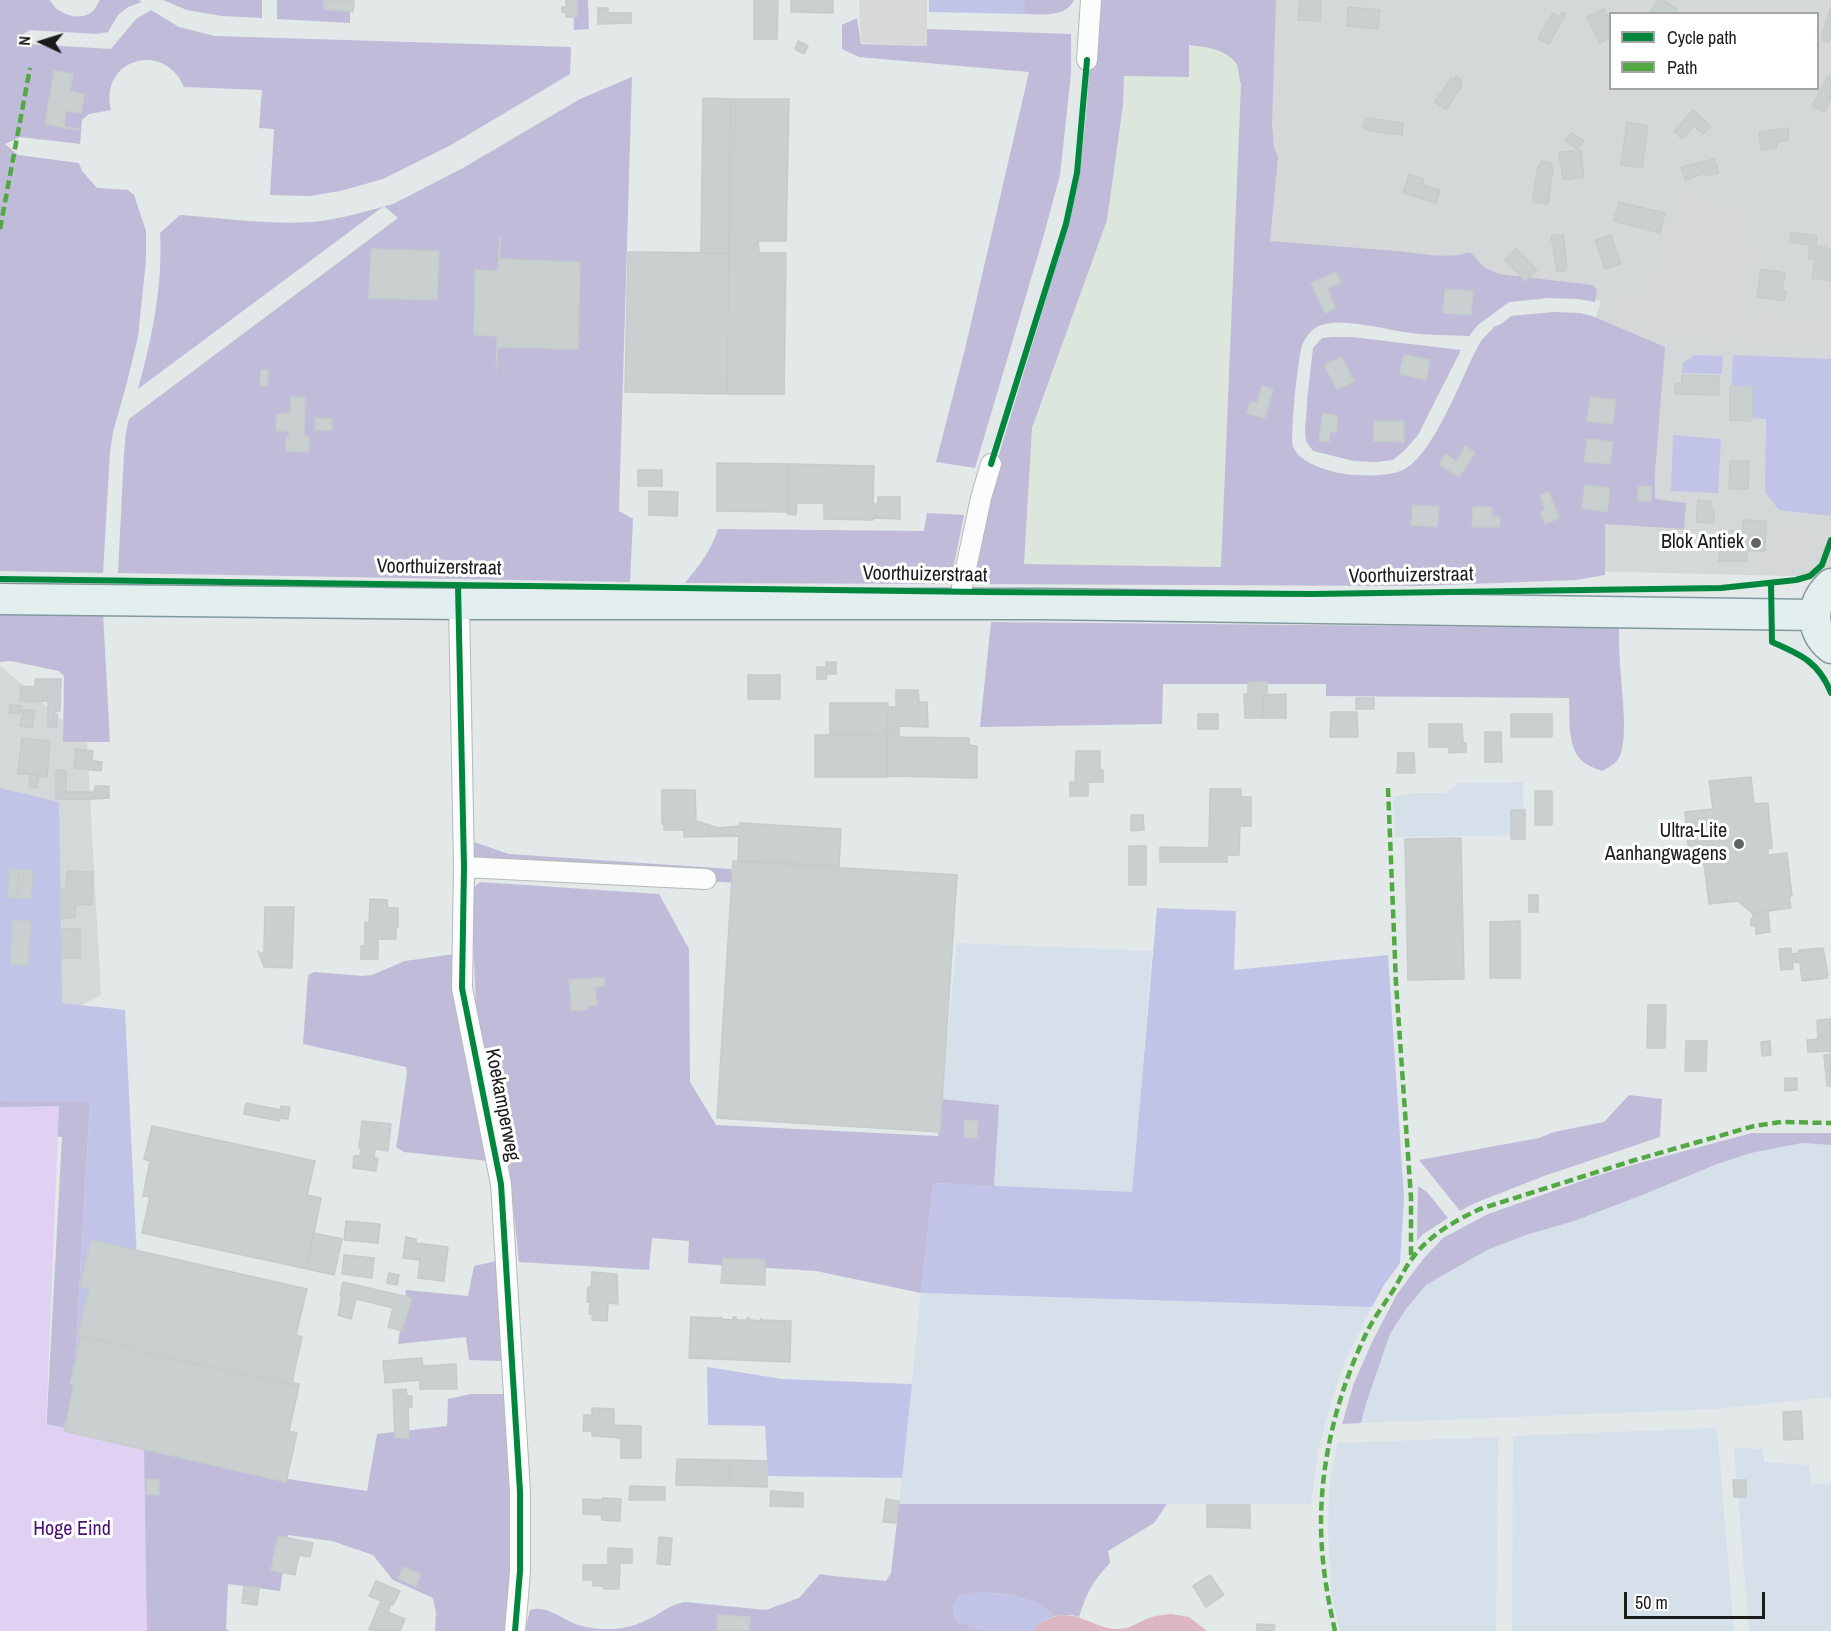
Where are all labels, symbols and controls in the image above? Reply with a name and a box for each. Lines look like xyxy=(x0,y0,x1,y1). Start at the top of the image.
north arrow xyxy=(12,12,72,72)
legend xyxy=(1609,12,1819,90)
text: Cycle path xyxy=(1667,25,1737,50)
text: N xyxy=(13,35,35,46)
text: Path xyxy=(1667,55,1697,80)
place label: Blok Antiek xyxy=(1661,531,1744,555)
marker: Blok Antiek xyxy=(1749,536,1763,550)
street label: Voorthuizerstraat xyxy=(376,555,502,581)
street label: Voorthuizerstraat xyxy=(862,562,988,588)
street label: Voorthuizerstraat xyxy=(1348,563,1474,589)
place label: Ultra-Lite Aanhangwagens xyxy=(1605,820,1727,867)
marker: Ultra-Lite Aanhangwagens xyxy=(1732,837,1746,851)
street label: Koekamperweg xyxy=(479,1047,525,1163)
park label: Hoge Eind xyxy=(33,1518,111,1542)
scale bar xyxy=(1627,1580,1768,1618)
text: 50 m xyxy=(1635,1590,1668,1615)

